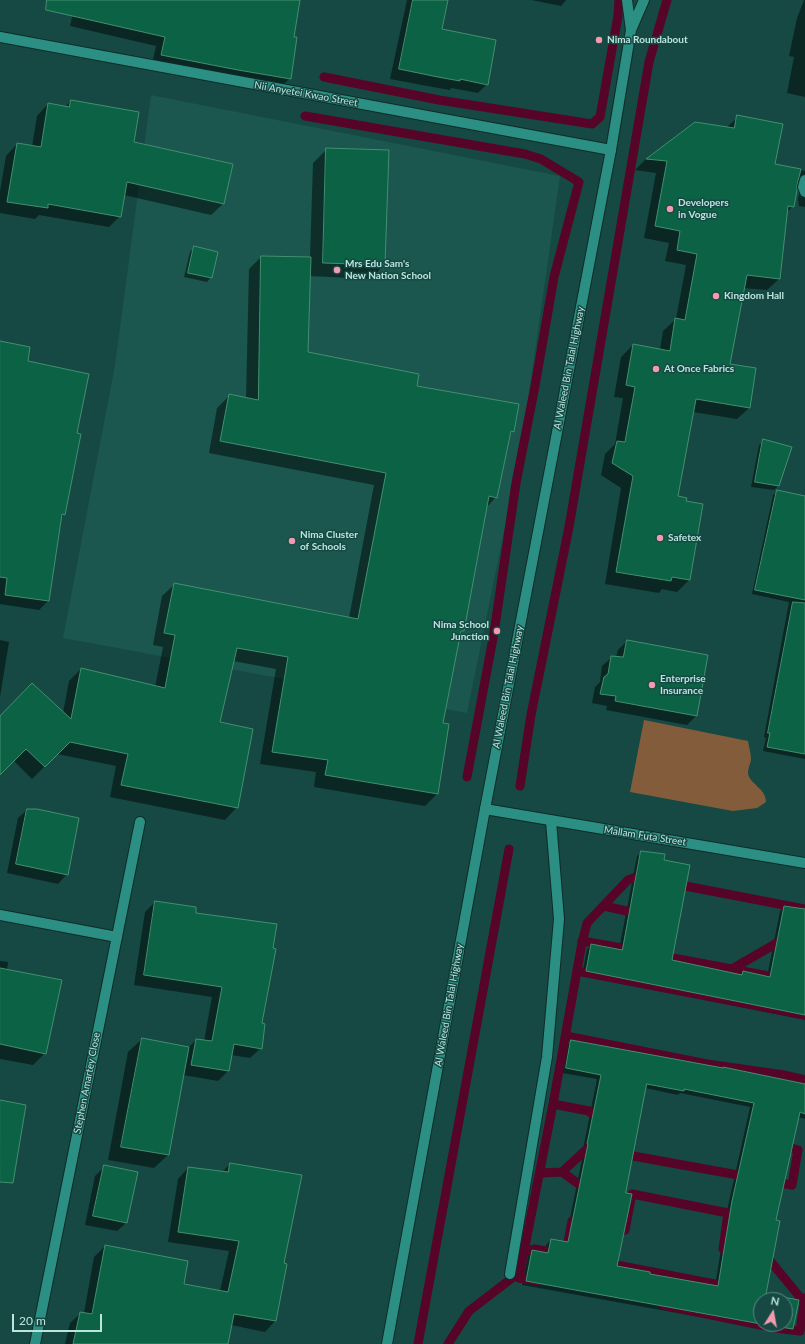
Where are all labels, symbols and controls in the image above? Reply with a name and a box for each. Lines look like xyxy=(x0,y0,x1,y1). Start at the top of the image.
place label: Nima Roundabout xyxy=(607,34,688,46)
marker: Nima Roundabout xyxy=(594,35,604,45)
street label: Nii Anyetei Kwao Street xyxy=(253,79,359,109)
place label: Developers in Vogue xyxy=(678,197,729,220)
marker: Developers in Vogue xyxy=(665,204,675,214)
place label: Mrs Edu Sam's New Nation School xyxy=(345,258,431,282)
marker: Mrs Edu Sam's New Nation School xyxy=(332,265,342,275)
place label: Kingdom Hall xyxy=(724,290,784,302)
marker: Kingdom Hall xyxy=(711,291,721,301)
street label: Al Waleed Bin Talal Highway xyxy=(551,306,587,430)
place label: At Once Fabrics xyxy=(664,363,734,375)
marker: At Once Fabrics xyxy=(651,364,661,374)
place label: Nima Cluster of Schools xyxy=(300,529,358,552)
place label: Safetex xyxy=(668,532,701,544)
marker: Safetex xyxy=(655,533,665,543)
marker: Nima Cluster of Schools xyxy=(287,536,297,546)
place label: Nima School Junction xyxy=(433,619,489,642)
street label: Al Waleed Bin Talal Highway xyxy=(490,625,526,749)
marker: Nima School Junction xyxy=(492,626,502,636)
place label: Enterprise Insurance xyxy=(660,673,706,696)
marker: Enterprise Insurance xyxy=(647,680,657,690)
street label: Mallam Futa Street xyxy=(603,824,687,848)
street label: Al Waleed Bin Talal Highway xyxy=(432,942,466,1068)
street label: Stephen Amartey Close xyxy=(71,1031,103,1135)
north arrow xyxy=(753,1292,793,1332)
text: N xyxy=(770,1294,781,1308)
scale bar xyxy=(14,1306,104,1332)
text: 20 m xyxy=(19,1313,46,1328)

